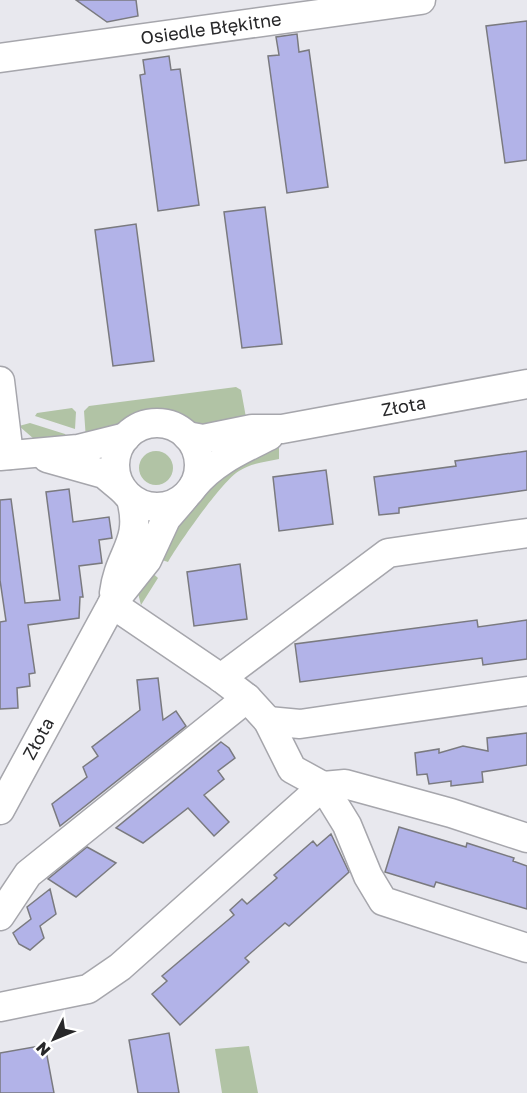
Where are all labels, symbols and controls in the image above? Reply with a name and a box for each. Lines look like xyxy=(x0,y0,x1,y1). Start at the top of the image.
street label: Osiedle Błękitne xyxy=(139,7,283,49)
street label: Złota xyxy=(379,391,427,421)
street label: Złota xyxy=(17,713,58,763)
north arrow xyxy=(24,1009,84,1069)
text: N xyxy=(32,1038,54,1061)

